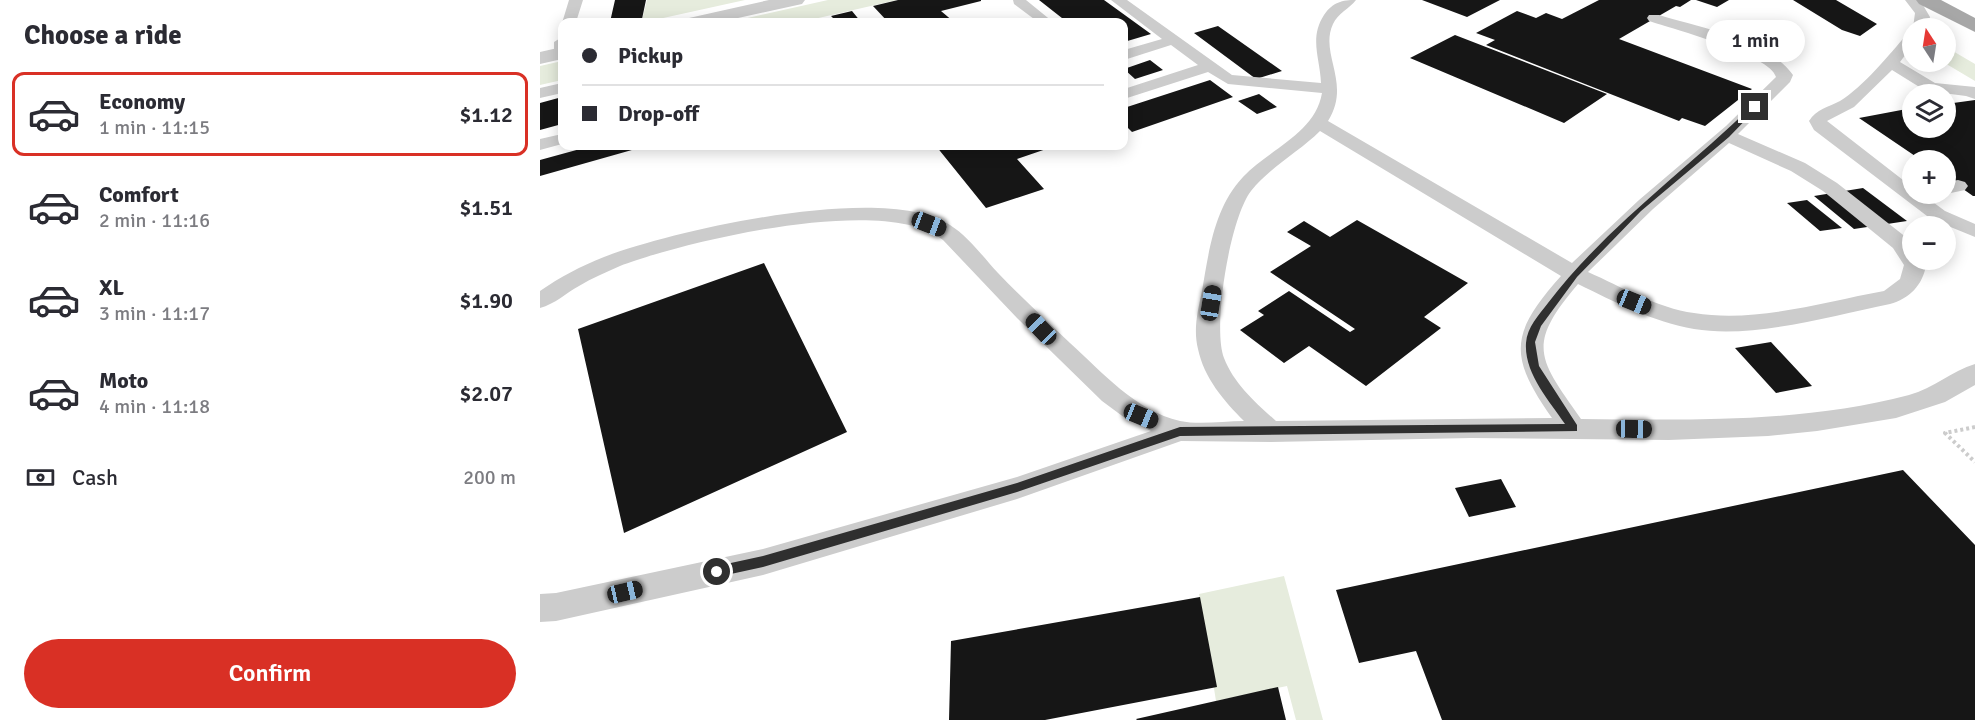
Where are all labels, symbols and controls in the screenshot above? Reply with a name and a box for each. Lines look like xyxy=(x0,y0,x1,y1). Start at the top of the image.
north arrow xyxy=(1902,18,1956,72)
map controls xyxy=(1902,18,1956,270)
text: Choose a ride xyxy=(24,19,182,52)
callout: 1 min xyxy=(1706,20,1804,62)
text: 1 min xyxy=(1732,28,1779,53)
text: Pickup xyxy=(618,42,683,69)
button: layers xyxy=(1902,84,1956,138)
icon: car xyxy=(27,87,81,141)
text: Economy xyxy=(99,88,185,115)
route end xyxy=(1741,93,1768,120)
text: Drop-off xyxy=(618,100,699,127)
text: $1.12 xyxy=(459,101,513,128)
text: 1 min · 11:15 xyxy=(99,115,210,140)
button: + xyxy=(1902,150,1956,204)
icon: car xyxy=(27,180,81,234)
text: Comfort xyxy=(99,181,179,208)
text: $1.51 xyxy=(459,194,513,221)
text: 2 min · 11:16 xyxy=(99,208,210,233)
car xyxy=(909,209,949,239)
button: − xyxy=(1902,216,1956,270)
icon: car xyxy=(27,273,81,327)
text: XL xyxy=(99,274,124,301)
car xyxy=(1199,284,1223,322)
text: $1.90 xyxy=(459,287,513,314)
car xyxy=(1614,287,1654,317)
text: 3 min · 11:17 xyxy=(99,301,210,326)
car xyxy=(1022,310,1060,348)
icon: car xyxy=(27,366,81,420)
text: Moto xyxy=(99,367,148,394)
text: $2.07 xyxy=(459,380,513,407)
text: 4 min · 11:18 xyxy=(99,394,210,419)
car xyxy=(1121,401,1161,431)
car xyxy=(1616,420,1652,438)
icon: cash xyxy=(24,461,57,494)
text: Cash xyxy=(72,464,118,491)
text: 200 m xyxy=(463,465,516,490)
route start xyxy=(703,558,730,585)
car xyxy=(605,579,645,605)
button: Confirm xyxy=(24,639,516,708)

